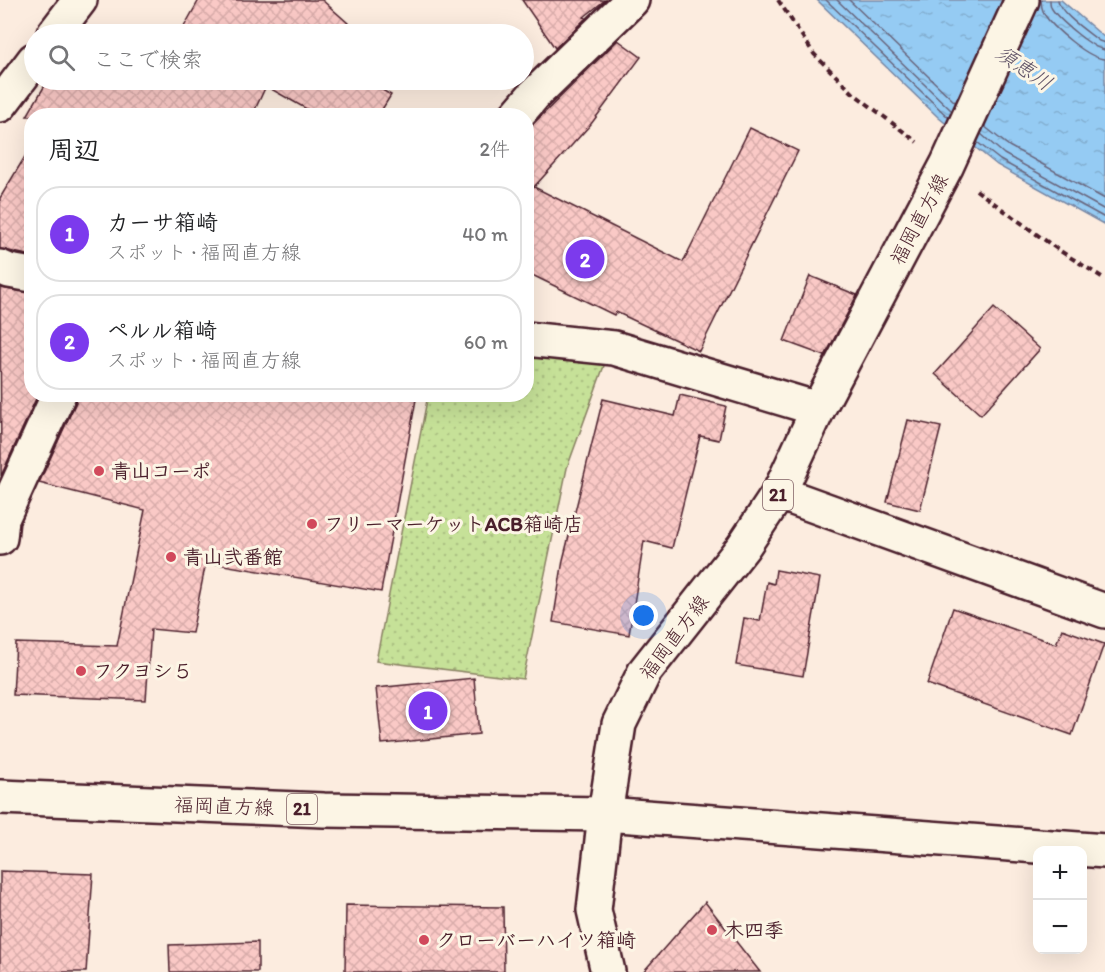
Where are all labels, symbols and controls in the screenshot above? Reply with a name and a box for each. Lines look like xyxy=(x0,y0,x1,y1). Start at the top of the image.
search box xyxy=(24,24,534,90)
water label: 須恵川 xyxy=(991,40,1057,96)
icon: search xyxy=(45,41,78,74)
text: ここで検索 xyxy=(93,46,203,73)
text: 周辺 xyxy=(48,134,100,166)
text: 2件 xyxy=(479,137,510,161)
street label: 福岡直方線 xyxy=(885,169,953,269)
text: カーサ箱崎 xyxy=(107,209,218,236)
text: 1 xyxy=(65,222,74,246)
text: 40 m xyxy=(462,222,508,246)
pin: 2 xyxy=(566,236,604,282)
text: スポット · 福岡直方線 xyxy=(107,240,301,264)
text: ペルル箱崎 xyxy=(107,317,217,344)
text: 2 xyxy=(64,330,75,354)
text: 60 m xyxy=(464,330,508,354)
text: スポット · 福岡直方線 xyxy=(107,348,301,372)
place label: 青山コーポ xyxy=(111,459,211,483)
marker: 青山コーポ xyxy=(92,464,106,478)
road number: 21 xyxy=(763,480,793,510)
place label: フリーマーケットACB箱崎店 xyxy=(324,512,583,536)
marker: フリーマーケットACB箱崎店 xyxy=(305,517,319,531)
place label: 青山弐番館 xyxy=(183,545,283,569)
marker: 青山弐番館 xyxy=(164,550,178,564)
street label: 福岡直方線 xyxy=(634,590,714,684)
your location xyxy=(629,601,658,630)
place label: フクヨシ５ xyxy=(93,659,193,683)
marker: フクヨシ５ xyxy=(74,664,88,678)
pin: 1 xyxy=(408,688,448,734)
street label: 福岡直方線 xyxy=(174,792,274,820)
road number: 21 xyxy=(287,794,317,824)
map controls xyxy=(1033,846,1087,954)
button: + xyxy=(1033,846,1087,900)
button: − xyxy=(1033,900,1087,954)
place label: 木四季 xyxy=(724,918,784,942)
marker: 木四季 xyxy=(705,923,719,937)
place label: クローバーハイツ箱崎 xyxy=(436,928,636,952)
marker: クローバーハイツ箱崎 xyxy=(417,933,431,947)

